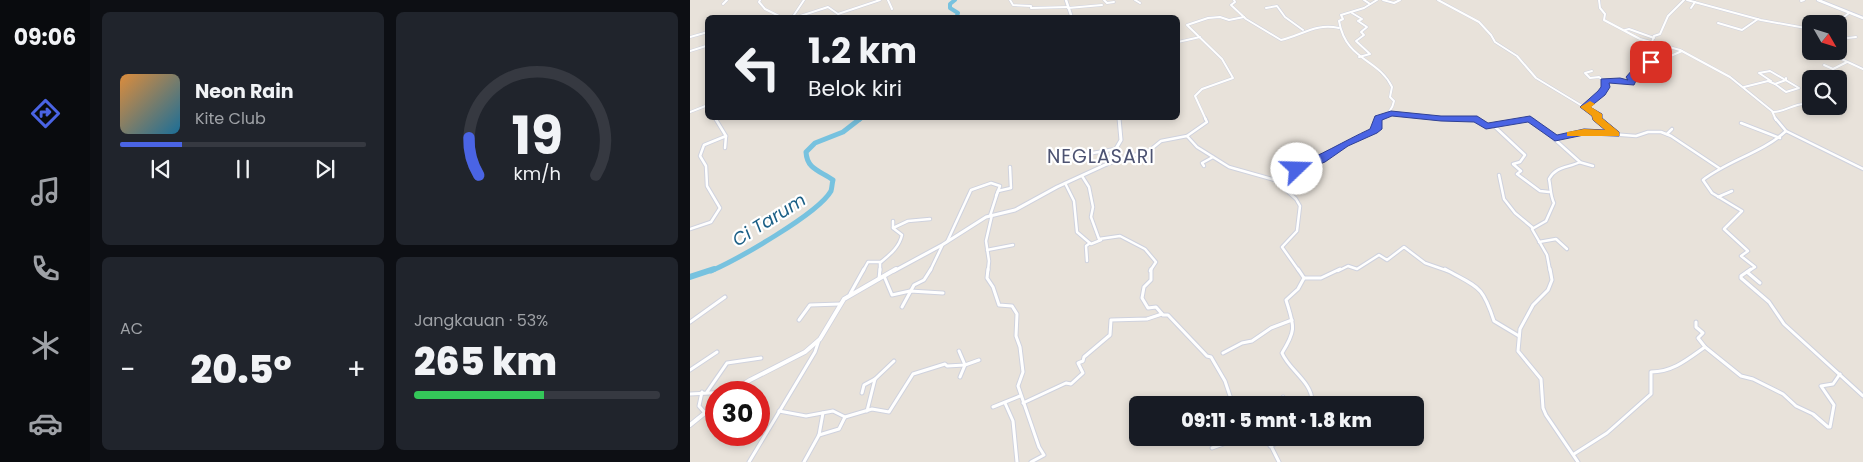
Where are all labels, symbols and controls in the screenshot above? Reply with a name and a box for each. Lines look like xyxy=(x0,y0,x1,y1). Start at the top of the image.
north arrow xyxy=(1802,15,1848,60)
map controls xyxy=(1802,15,1847,115)
text: 09:06 xyxy=(14,22,76,53)
text: 1.2 km xyxy=(808,26,917,75)
icon: left xyxy=(725,35,790,100)
pin xyxy=(1630,41,1672,83)
icon: arrive xyxy=(1637,48,1665,76)
button: search xyxy=(1802,70,1847,115)
text: Belok kiri xyxy=(808,73,902,104)
text: Neon Rain xyxy=(195,78,294,105)
icon: directions xyxy=(28,96,63,131)
text: 19 xyxy=(511,99,563,172)
text: Kite Club xyxy=(195,107,266,130)
position arrow xyxy=(1270,142,1322,194)
district label: NEGLASARI xyxy=(1047,143,1155,170)
icon: previous xyxy=(147,155,175,183)
icon: pause xyxy=(229,155,257,183)
icon: next xyxy=(311,155,339,183)
text: km/h xyxy=(513,161,561,186)
icon: music xyxy=(28,174,63,209)
water label: Ci Tarum xyxy=(727,187,810,252)
icon: phone xyxy=(28,251,63,286)
text: Jangkauan · 53% xyxy=(414,309,548,332)
text: AC xyxy=(120,317,143,340)
icon: climate xyxy=(28,328,63,363)
text: 265 km xyxy=(414,335,557,388)
text: 20.5° xyxy=(191,343,292,396)
text: − xyxy=(120,350,135,389)
text: + xyxy=(347,350,366,389)
speed limit sign: 30 xyxy=(705,381,770,446)
icon: car xyxy=(28,406,63,441)
text: 09:11 · 5 mnt · 1.8 km xyxy=(1181,407,1372,434)

